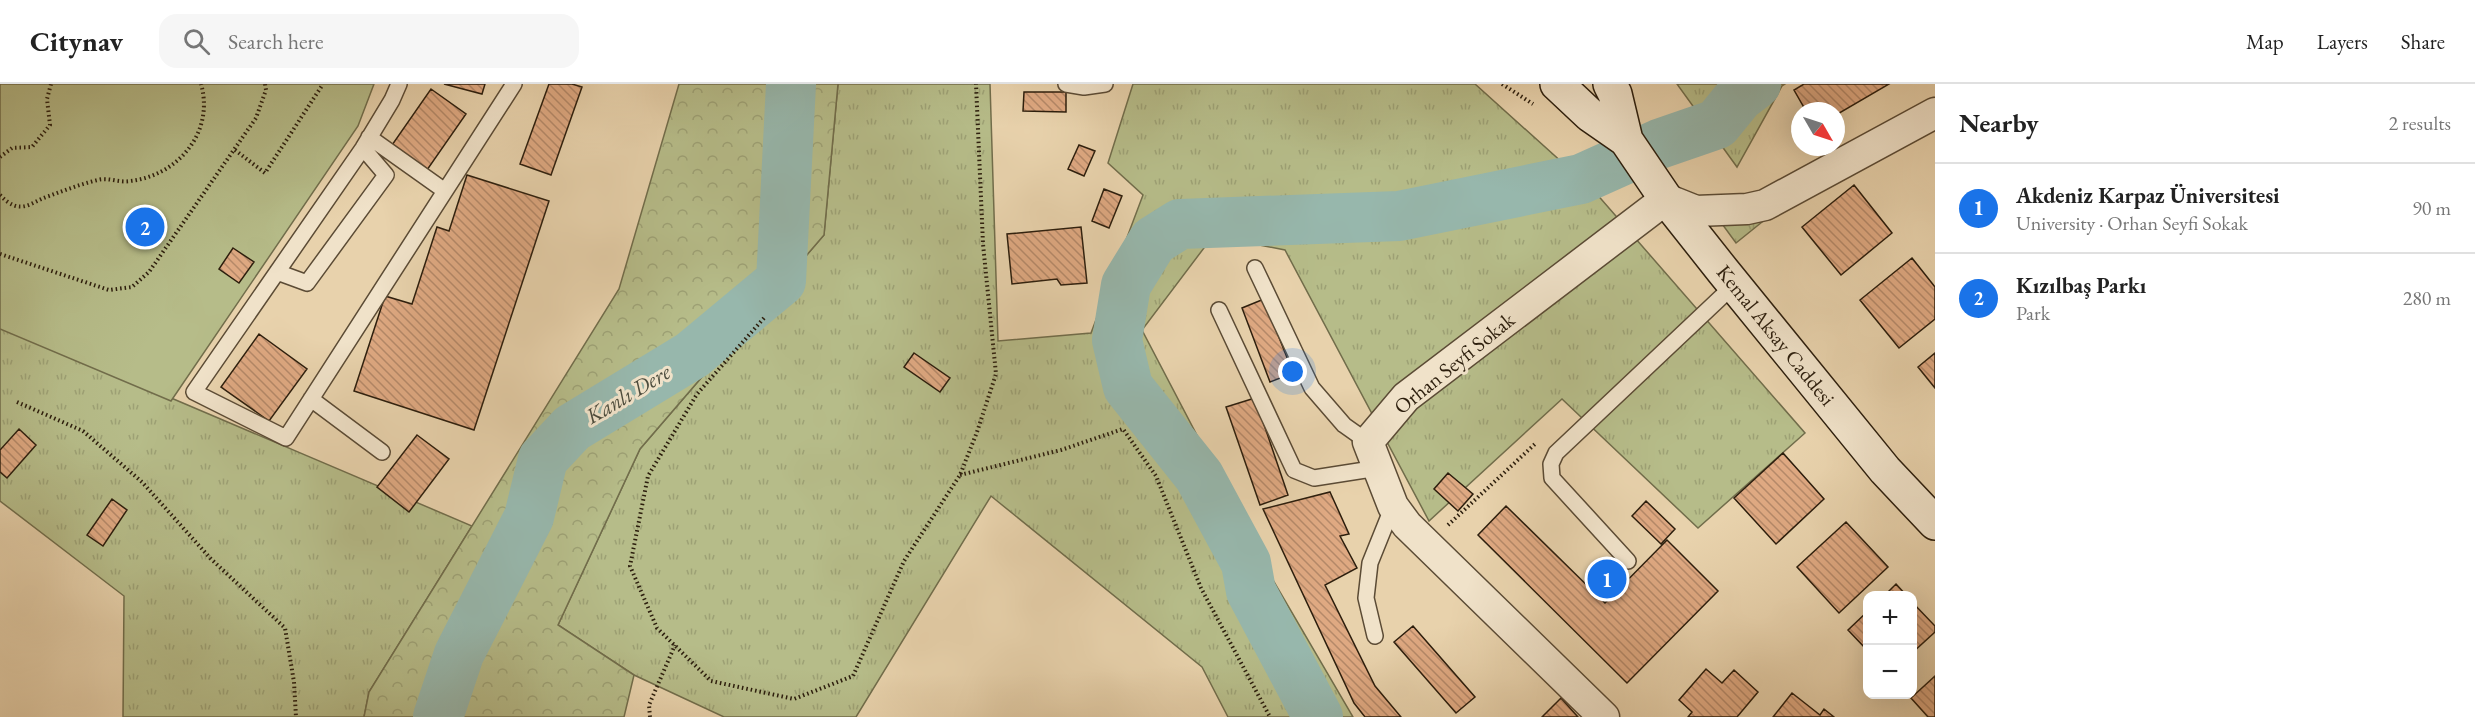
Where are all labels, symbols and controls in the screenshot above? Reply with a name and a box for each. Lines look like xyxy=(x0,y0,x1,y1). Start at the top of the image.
search box xyxy=(159,14,579,68)
text: Citynav xyxy=(30,23,123,59)
icon: search xyxy=(180,25,213,58)
text: Search here xyxy=(228,27,324,56)
text: Map xyxy=(2246,28,2284,55)
text: Layers xyxy=(2317,28,2368,55)
text: Share xyxy=(2401,28,2445,55)
north arrow xyxy=(1791,102,1845,156)
text: Nearby xyxy=(1959,106,2039,140)
text: 2 results xyxy=(2388,110,2451,136)
text: Akdeniz Karpaz Üniversitesi xyxy=(2016,181,2280,210)
text: 1 xyxy=(1973,195,1984,221)
text: 90 m xyxy=(2412,195,2451,221)
pin: 2 xyxy=(126,204,164,250)
text: University · Orhan Seyfi Sokak xyxy=(2016,210,2248,236)
street label: Kemal Aksay Caddesi xyxy=(1711,259,1841,411)
text: Kızılbaş Parkı xyxy=(2016,271,2146,300)
text: 2 xyxy=(1973,285,1984,311)
text: 280 m xyxy=(2403,285,2451,311)
text: Park xyxy=(2016,300,2050,326)
street label: Orhan Seyfi Sokak xyxy=(1388,305,1521,420)
water label: Kanlı Dere xyxy=(579,357,676,431)
your location xyxy=(1278,357,1307,386)
pin: 1 xyxy=(1588,556,1626,602)
map controls xyxy=(1863,591,1917,699)
button: + xyxy=(1863,591,1917,645)
button: − xyxy=(1863,645,1917,699)

